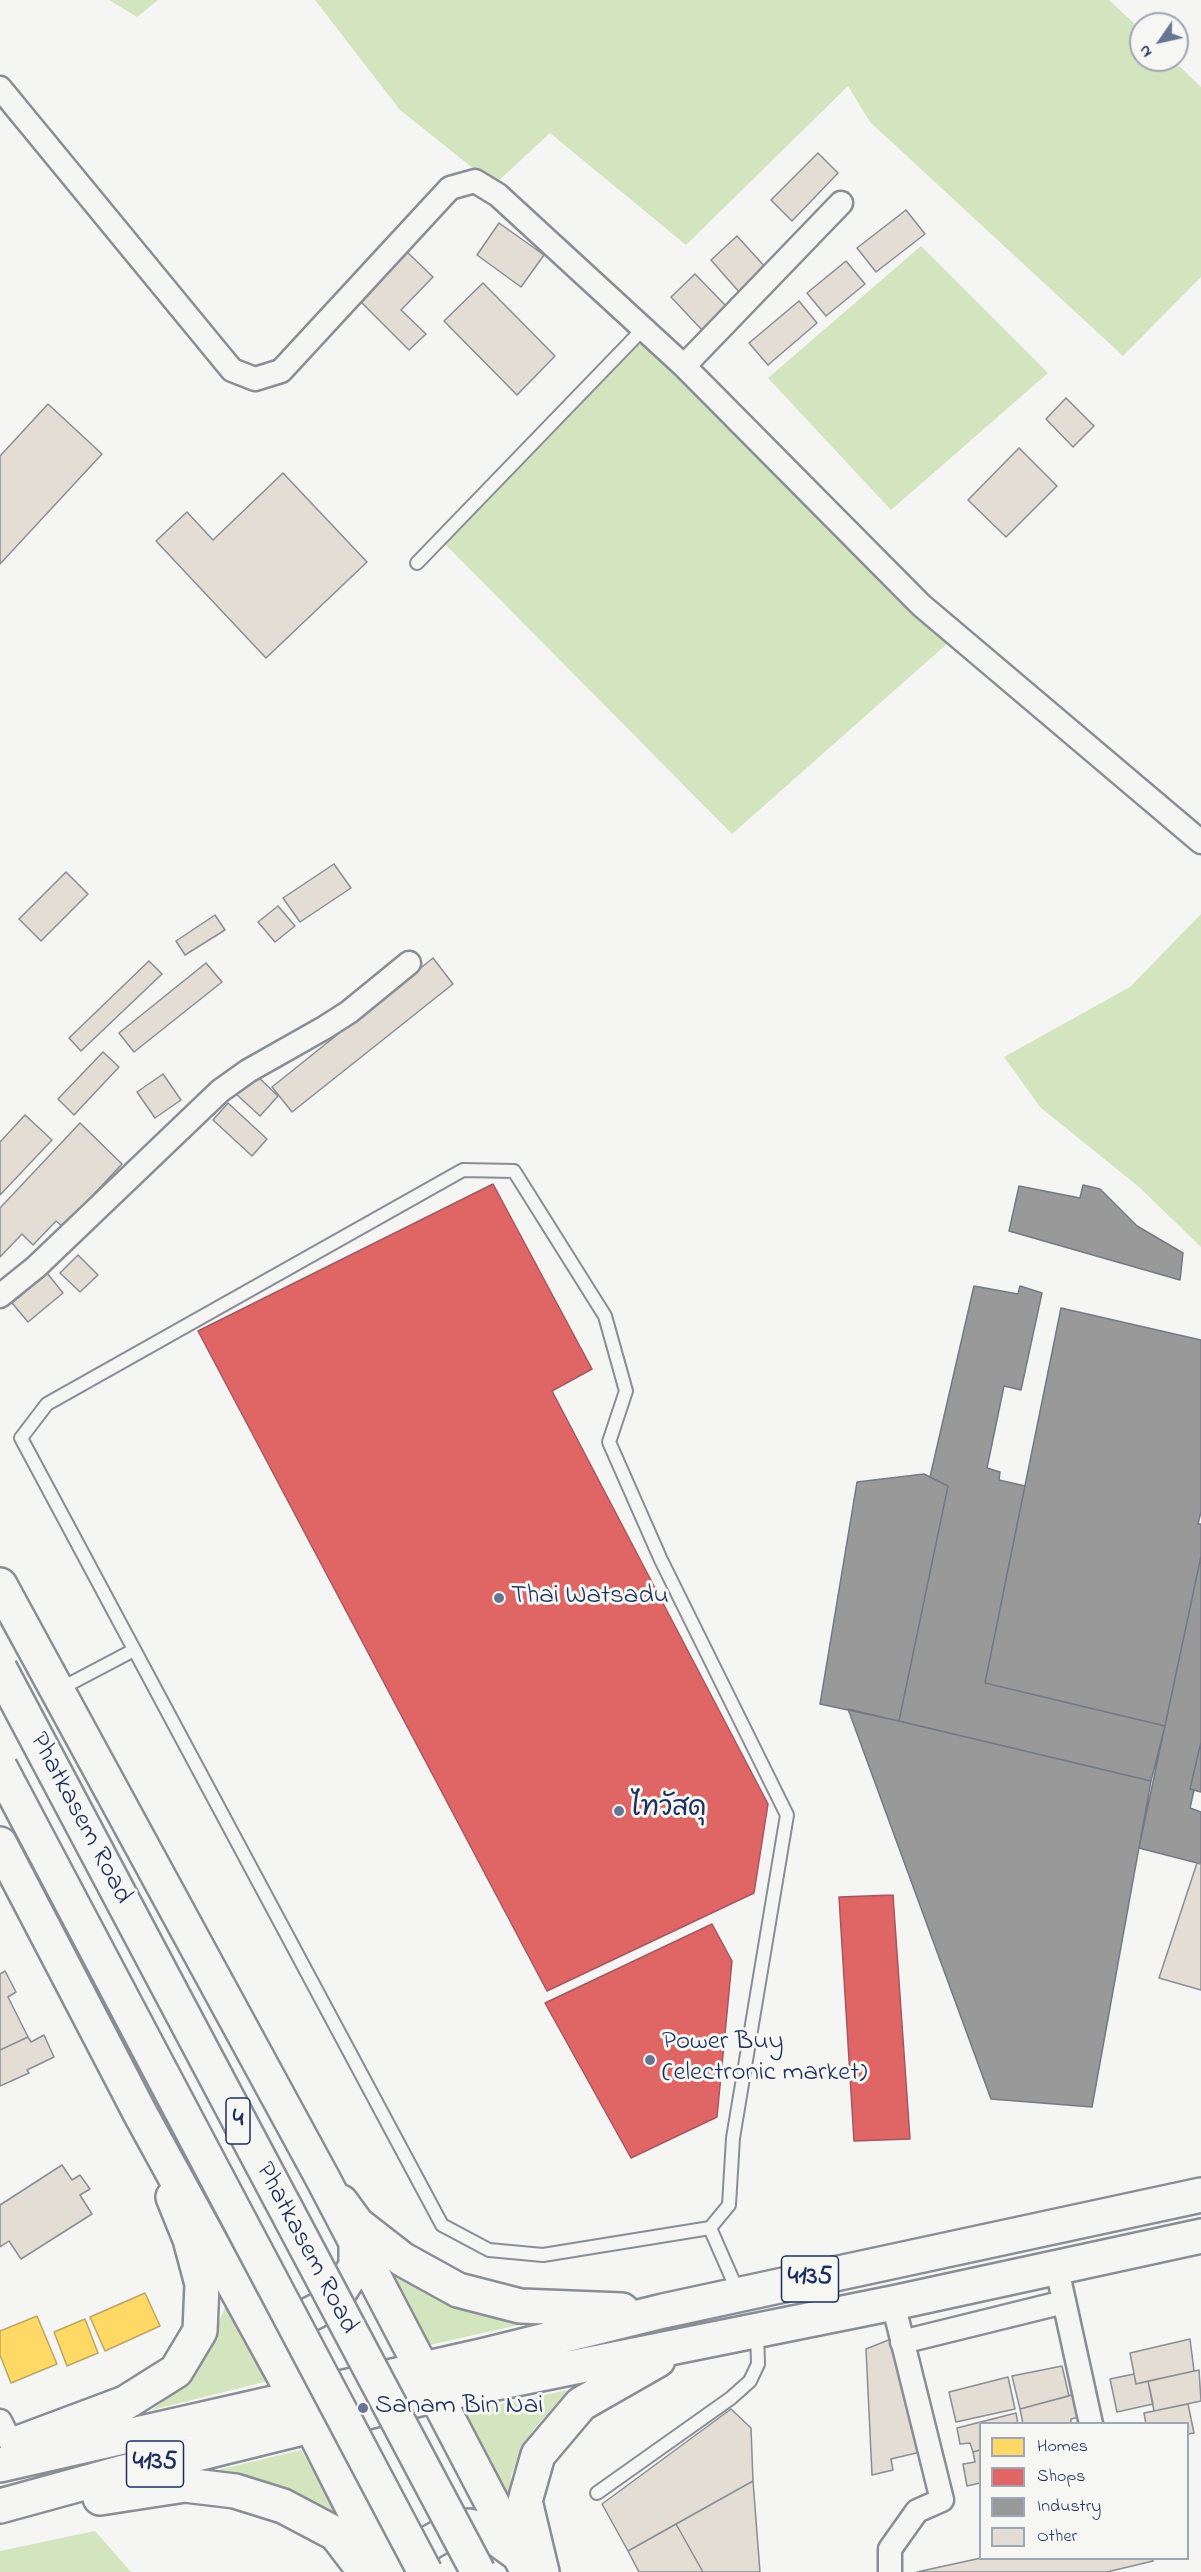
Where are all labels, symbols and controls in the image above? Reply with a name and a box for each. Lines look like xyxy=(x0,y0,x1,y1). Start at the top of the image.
north arrow xyxy=(1129,12,1189,72)
text: N xyxy=(1133,40,1159,62)
place label: Thai Watsadu xyxy=(511,1582,669,1614)
marker: Thai Watsadu xyxy=(492,1591,506,1605)
street label: Phatkasem Road xyxy=(20,1728,138,1910)
place label: ไทวัสดุ xyxy=(631,1795,706,1827)
marker: ไทวัสดุ xyxy=(612,1804,626,1818)
place label: Power Buy (electronic market) xyxy=(662,2028,867,2091)
marker: Power Buy (electronic market) xyxy=(643,2053,657,2067)
road number: 4 xyxy=(226,2098,250,2144)
street label: Phatkasem Road xyxy=(246,2158,364,2340)
road number: 4135 xyxy=(782,2256,838,2302)
place label: Sanam Bin Nai xyxy=(375,2392,543,2424)
marker: Sanam Bin Nai xyxy=(356,2401,370,2415)
legend xyxy=(979,2422,1189,2560)
text: Homes xyxy=(1037,2434,1088,2460)
road number: 4135 xyxy=(126,2441,184,2487)
text: Shops xyxy=(1037,2464,1085,2490)
text: Industry xyxy=(1037,2494,1101,2520)
text: Other xyxy=(1037,2524,1077,2550)

